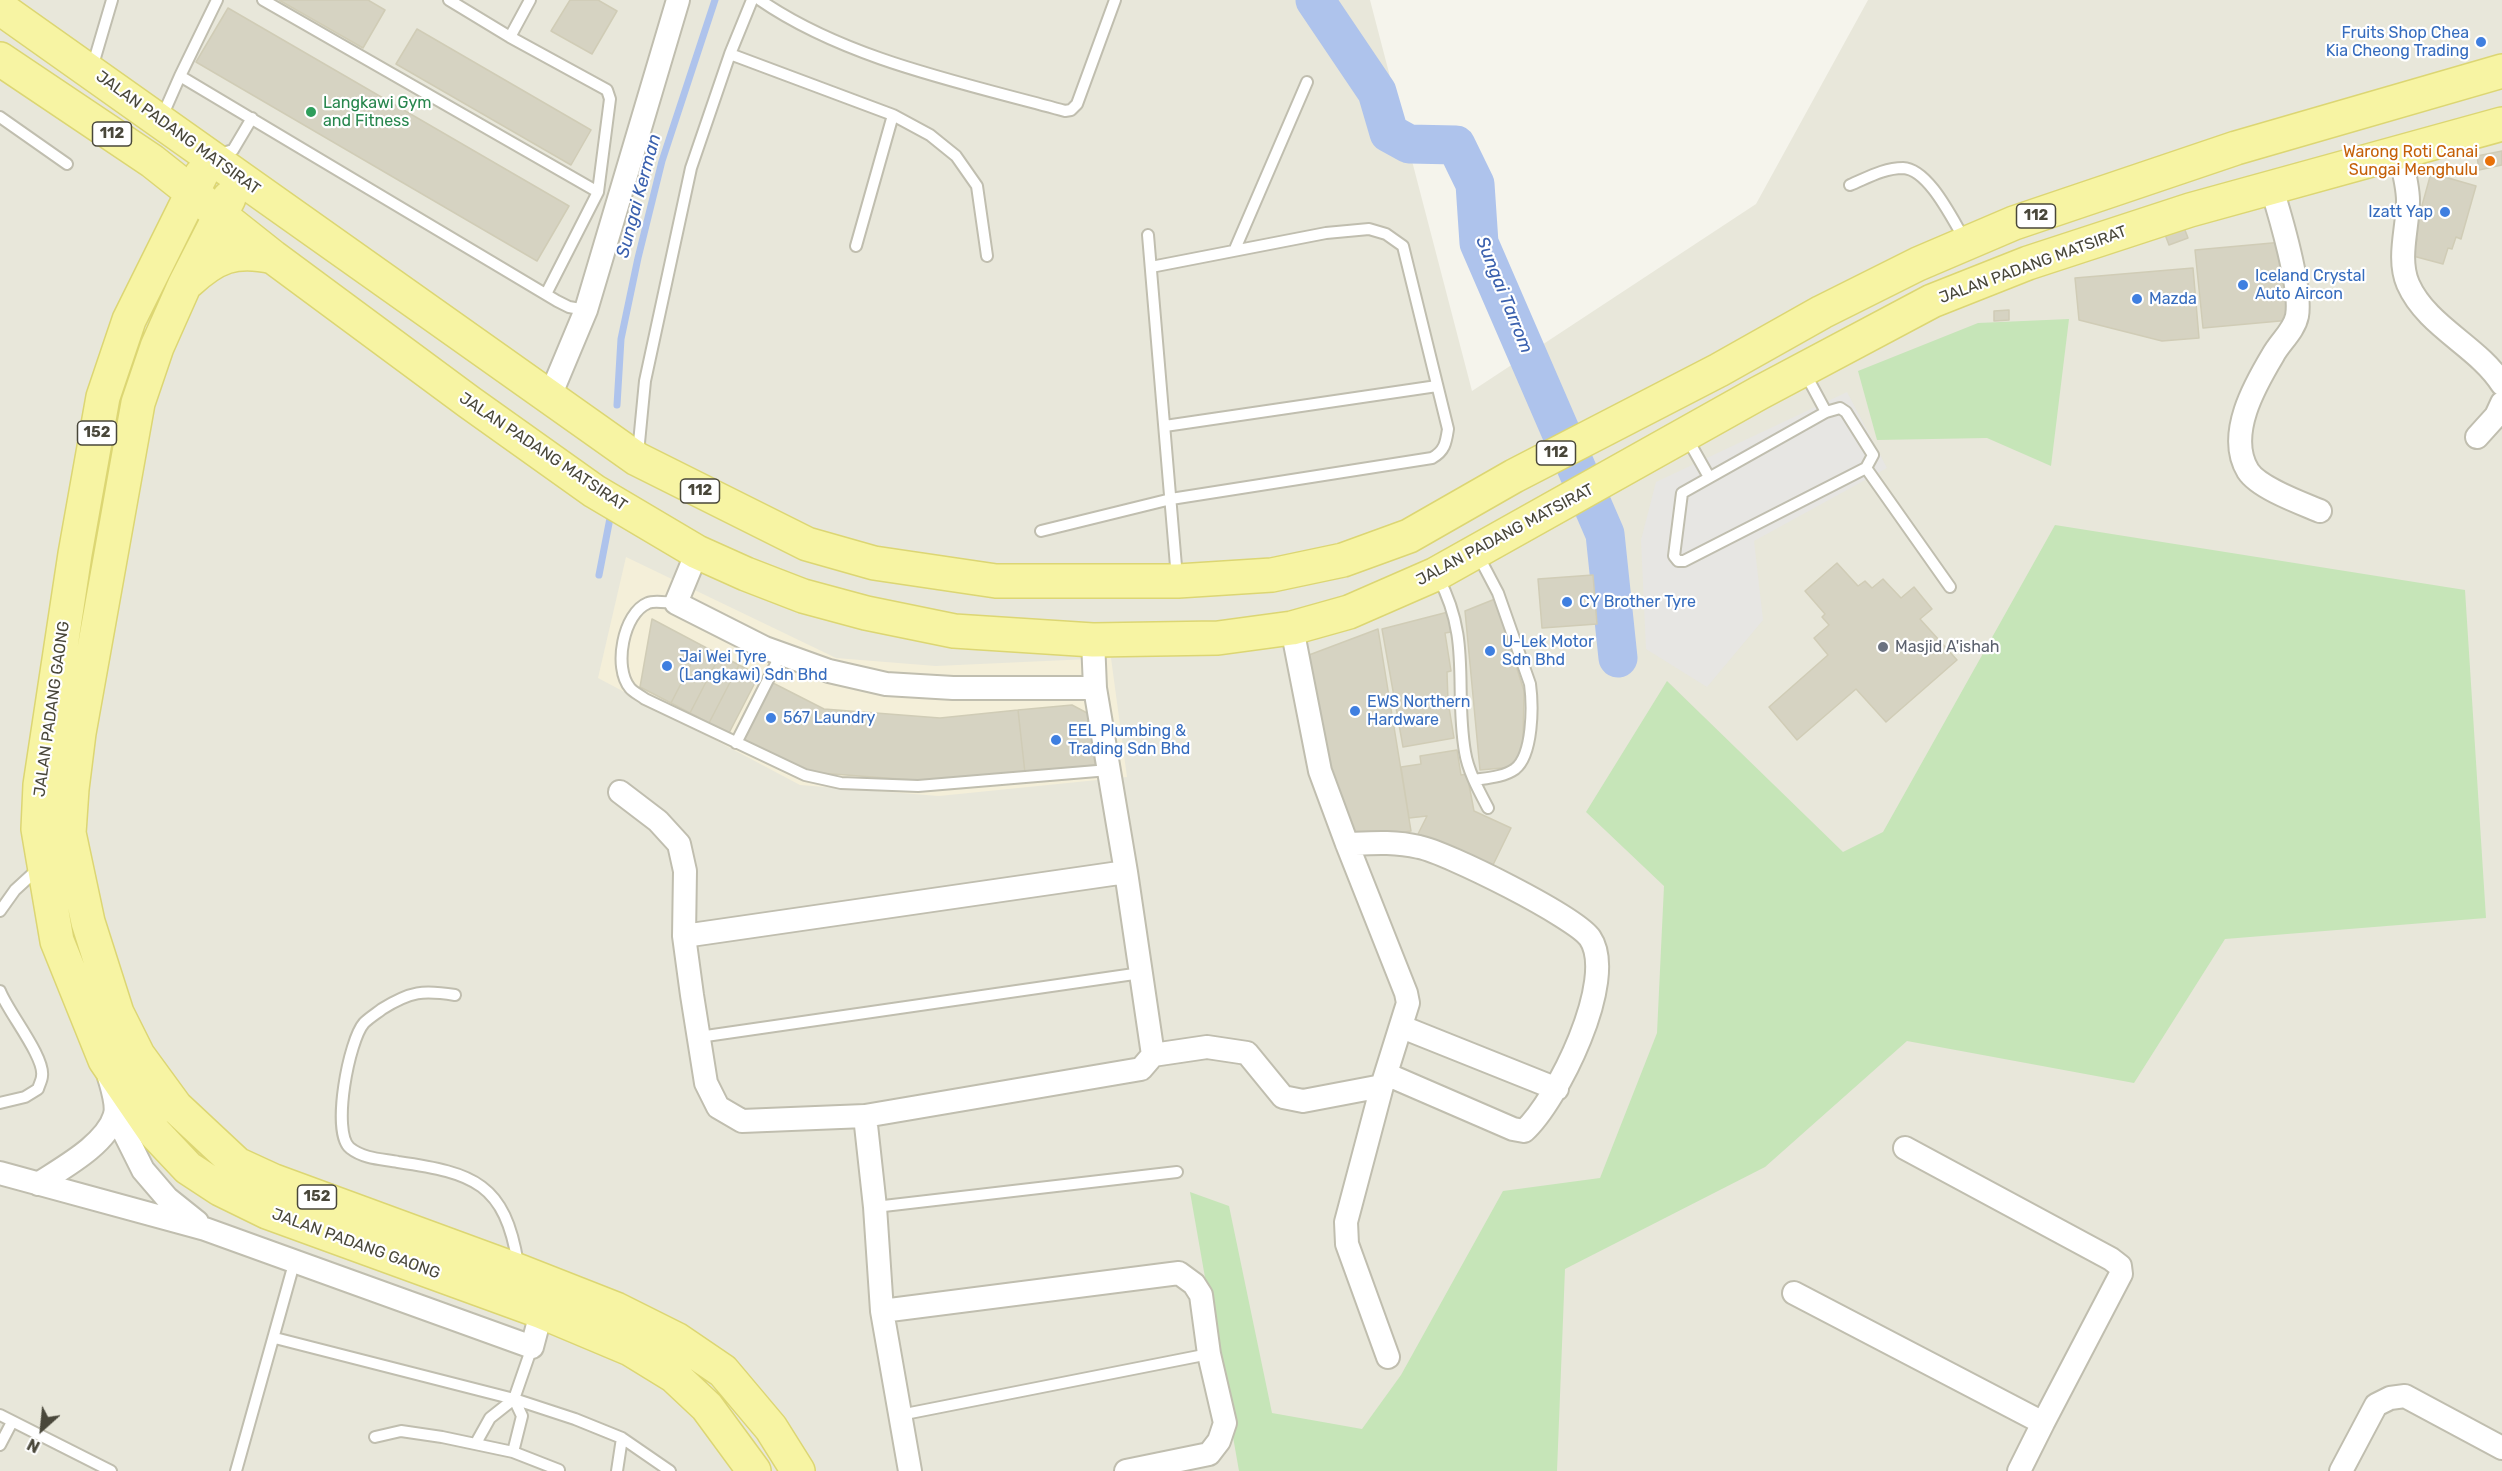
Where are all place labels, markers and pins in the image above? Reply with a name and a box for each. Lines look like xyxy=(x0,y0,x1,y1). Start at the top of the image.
place label: Fruits Shop Chea Kia Cheong Trading xyxy=(2326,23,2469,61)
marker: Fruits Shop Chea Kia Cheong Trading xyxy=(2474,35,2488,49)
place label: Langkawi Gym and Fitness xyxy=(323,93,432,131)
marker: Langkawi Gym and Fitness xyxy=(304,105,318,119)
place label: Warong Roti Canai Sungai Menghulu xyxy=(2343,142,2478,180)
marker: Warong Roti Canai Sungai Menghulu xyxy=(2483,154,2497,168)
place label: Izatt Yap xyxy=(2368,202,2433,222)
marker: Izatt Yap xyxy=(2438,205,2452,219)
place label: Iceland Crystal Auto Aircon xyxy=(2255,266,2365,304)
marker: Iceland Crystal Auto Aircon xyxy=(2236,278,2250,292)
place label: Mazda xyxy=(2149,289,2197,309)
marker: Mazda xyxy=(2130,292,2144,306)
place label: CY Brother Tyre xyxy=(1579,592,1696,612)
marker: CY Brother Tyre xyxy=(1560,595,1574,609)
place label: U-Lek Motor Sdn Bhd xyxy=(1502,632,1594,670)
place label: Masjid A'ishah xyxy=(1895,637,2000,657)
marker: Masjid A'ishah xyxy=(1876,640,1890,654)
marker: U-Lek Motor Sdn Bhd xyxy=(1483,644,1497,658)
place label: Jai Wei Tyre (Langkawi) Sdn Bhd xyxy=(679,647,827,685)
marker: Jai Wei Tyre (Langkawi) Sdn Bhd xyxy=(660,659,674,673)
place label: EWS Northern Hardware xyxy=(1367,692,1470,730)
marker: EWS Northern Hardware xyxy=(1348,704,1362,718)
place label: 567 Laundry xyxy=(783,708,875,728)
marker: 567 Laundry xyxy=(764,711,778,725)
place label: EEL Plumbing & Trading Sdn Bhd xyxy=(1068,721,1190,759)
marker: EEL Plumbing & Trading Sdn Bhd xyxy=(1049,733,1063,747)

